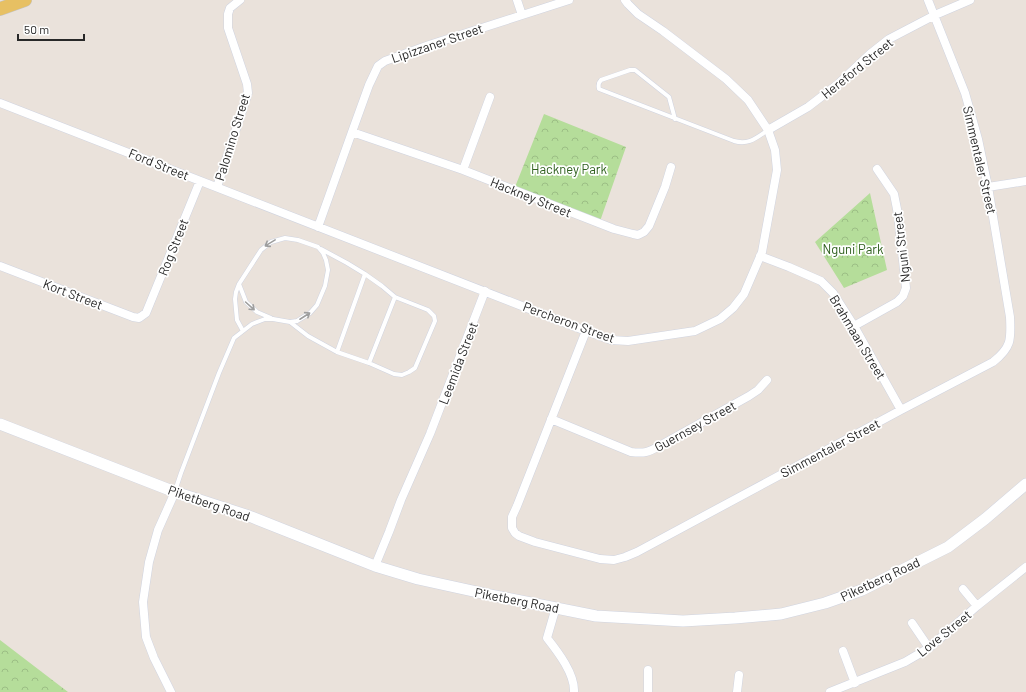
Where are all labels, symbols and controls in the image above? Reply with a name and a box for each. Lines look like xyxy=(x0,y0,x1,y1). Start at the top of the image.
scale bar xyxy=(18,16,84,42)
street label: Lipizzaner Street xyxy=(389,20,485,66)
text: 50 m xyxy=(24,22,49,36)
street label: Hereford Street xyxy=(818,34,896,102)
street label: Palomino Street xyxy=(211,91,253,183)
street label: Simmentaler Street xyxy=(960,104,1000,216)
street label: Ford Street xyxy=(126,145,192,183)
park label: Hackney Park xyxy=(531,161,608,177)
street label: Hackney Street xyxy=(488,173,574,221)
street label: Nguni Street xyxy=(889,211,913,283)
street label: Rog Street xyxy=(154,216,192,278)
one-way arrow xyxy=(264,240,276,248)
park label: Nguni Park xyxy=(822,241,884,257)
street label: Kort Street xyxy=(41,275,105,313)
street label: Brahmaan Street xyxy=(827,292,889,382)
street label: Percheron Street xyxy=(521,298,617,346)
one-way arrow xyxy=(245,302,256,311)
one-way arrow xyxy=(299,312,310,320)
street label: Leemida Street xyxy=(435,319,481,407)
street label: Guernsey Street xyxy=(651,397,739,455)
street label: Simmentaler Street xyxy=(778,415,882,481)
street label: Piketberg Road xyxy=(166,481,252,525)
street label: Piketberg Road xyxy=(838,554,922,604)
street label: Piketberg Road xyxy=(473,584,561,616)
street label: Love Street xyxy=(914,606,974,660)

